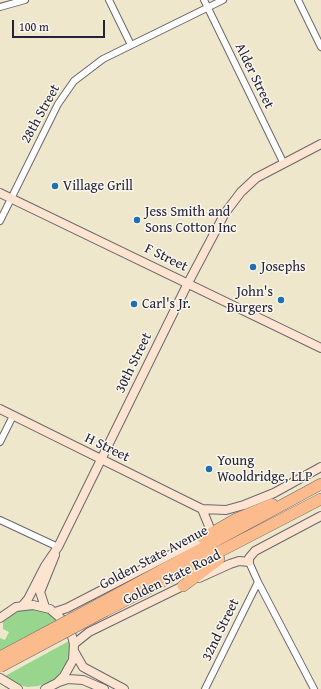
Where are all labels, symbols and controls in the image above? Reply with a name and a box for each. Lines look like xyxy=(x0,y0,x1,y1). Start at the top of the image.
scale bar xyxy=(14,12,107,38)
text: 100 m xyxy=(19,18,49,35)
street label: Alder Street xyxy=(231,41,277,111)
street label: 28th Street xyxy=(18,82,64,146)
place label: Village Grill xyxy=(63,178,133,194)
marker: Village Grill xyxy=(50,181,60,191)
place label: Jess Smith and Sons Cotton Inc xyxy=(145,204,237,236)
marker: Jess Smith and Sons Cotton Inc xyxy=(132,215,142,225)
street label: F Street xyxy=(142,241,190,275)
place label: Josephs xyxy=(261,259,306,275)
marker: Josephs xyxy=(248,262,258,272)
place label: John's Burgers xyxy=(227,284,273,316)
marker: John's Burgers xyxy=(276,295,286,305)
place label: Carl's Jr. xyxy=(142,296,191,312)
marker: Carl's Jr. xyxy=(129,299,139,309)
street label: 30th Street xyxy=(112,330,156,396)
street label: H Street xyxy=(82,430,132,466)
place label: Young Wooldridge, LLP xyxy=(217,453,312,486)
marker: Young Wooldridge, LLP xyxy=(204,464,214,474)
street label: Golden State Avenue xyxy=(97,522,211,594)
street label: Golden State Road xyxy=(120,547,224,609)
street label: 32nd Street xyxy=(199,596,243,664)

